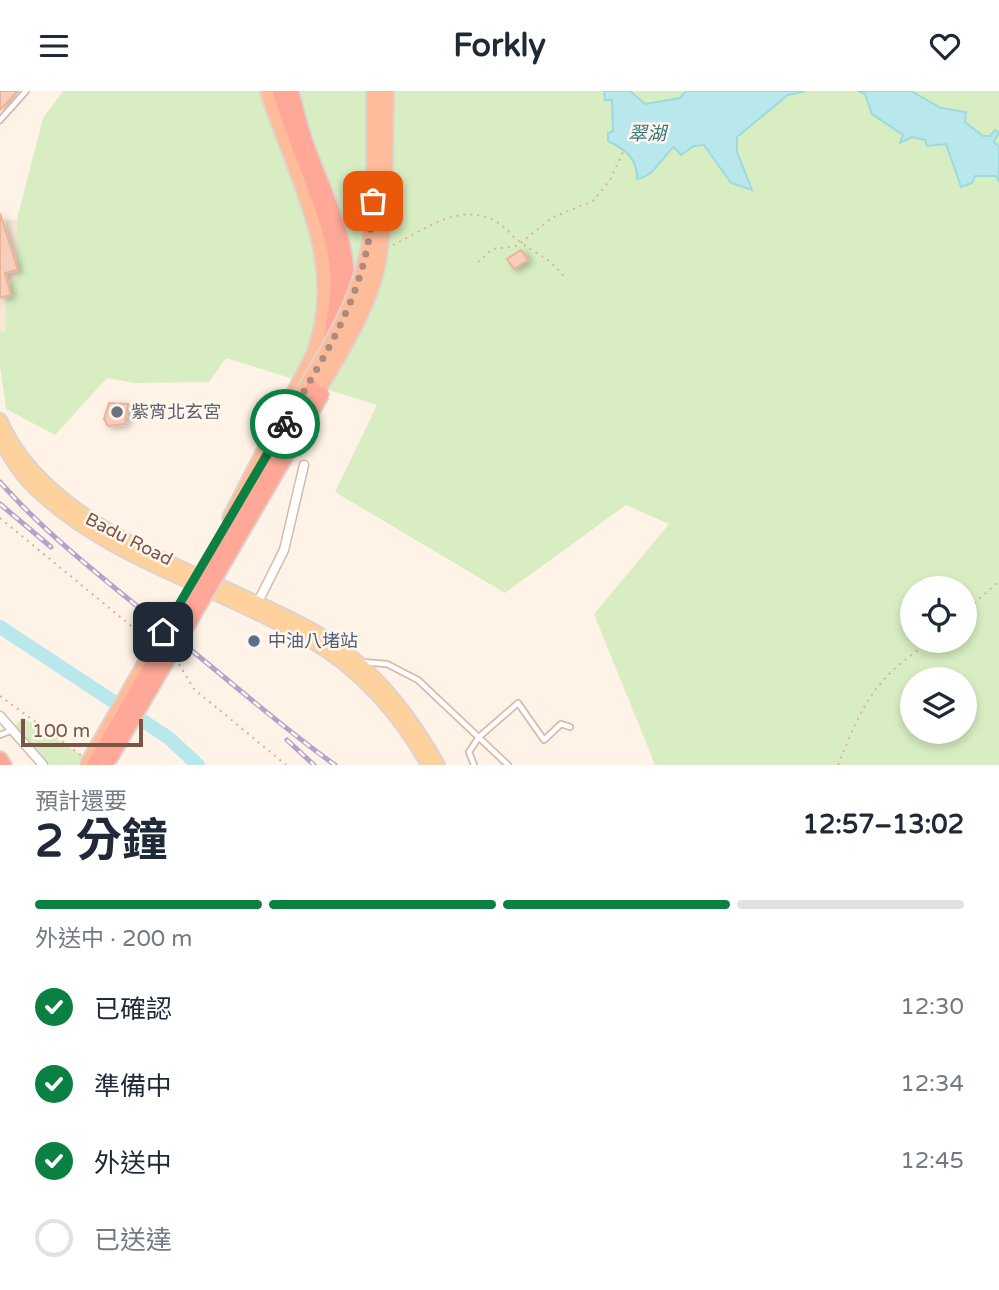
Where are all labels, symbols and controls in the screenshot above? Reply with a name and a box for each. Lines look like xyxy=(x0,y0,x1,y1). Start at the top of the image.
icon: menu xyxy=(35,27,73,65)
text: Forkly xyxy=(453,27,546,65)
icon: heart xyxy=(926,27,964,65)
water label: 翠湖 xyxy=(628,123,669,145)
pin xyxy=(343,171,403,231)
icon: bag xyxy=(354,182,392,220)
courier xyxy=(250,389,320,459)
place label: 紫宵北玄宮 xyxy=(131,401,221,423)
marker: 紫宵北玄宮 xyxy=(109,404,125,420)
icon: bike xyxy=(266,405,304,443)
street label: Badu Road xyxy=(82,508,176,570)
map controls xyxy=(900,576,977,744)
button: locate xyxy=(900,576,977,653)
pin xyxy=(133,602,193,662)
icon: home xyxy=(144,613,182,651)
place label: 中油八堵站 xyxy=(268,630,358,652)
marker: 中油八堵站 xyxy=(246,633,262,649)
button: layers xyxy=(900,667,977,744)
scale bar xyxy=(21,716,144,748)
text: 100 m xyxy=(32,720,90,742)
text: 預計還要 xyxy=(35,788,127,816)
text: 12:57–13:02 xyxy=(803,809,964,840)
text: 2 分鐘 xyxy=(35,814,168,869)
text: 外送中 · 200 m xyxy=(35,925,192,953)
icon: check xyxy=(35,988,73,1026)
text: 12:30 xyxy=(900,993,964,1021)
text: 已確認 xyxy=(94,994,172,1025)
icon: check xyxy=(35,1065,73,1103)
text: 12:34 xyxy=(900,1070,964,1098)
text: 準備中 xyxy=(94,1071,172,1102)
icon: check xyxy=(35,1142,73,1180)
text: 12:45 xyxy=(900,1147,964,1175)
text: 外送中 xyxy=(94,1148,172,1179)
text: 已送達 xyxy=(94,1225,172,1256)

